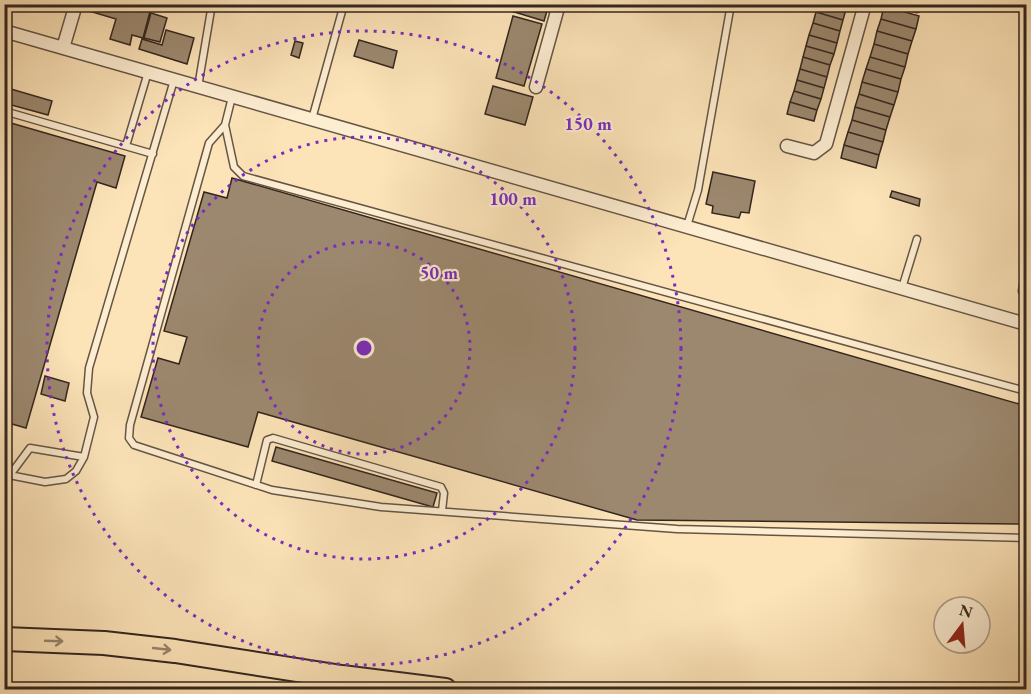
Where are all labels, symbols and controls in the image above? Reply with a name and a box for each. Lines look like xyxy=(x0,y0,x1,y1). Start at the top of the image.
text: 150 m xyxy=(564,112,612,135)
text: 100 m xyxy=(489,187,537,210)
text: 50 m xyxy=(420,261,458,284)
centre of rings xyxy=(354,338,374,358)
north arrow xyxy=(932,595,992,655)
text: N xyxy=(957,599,975,623)
one-way arrow xyxy=(44,636,64,647)
one-way arrow xyxy=(151,644,171,655)

